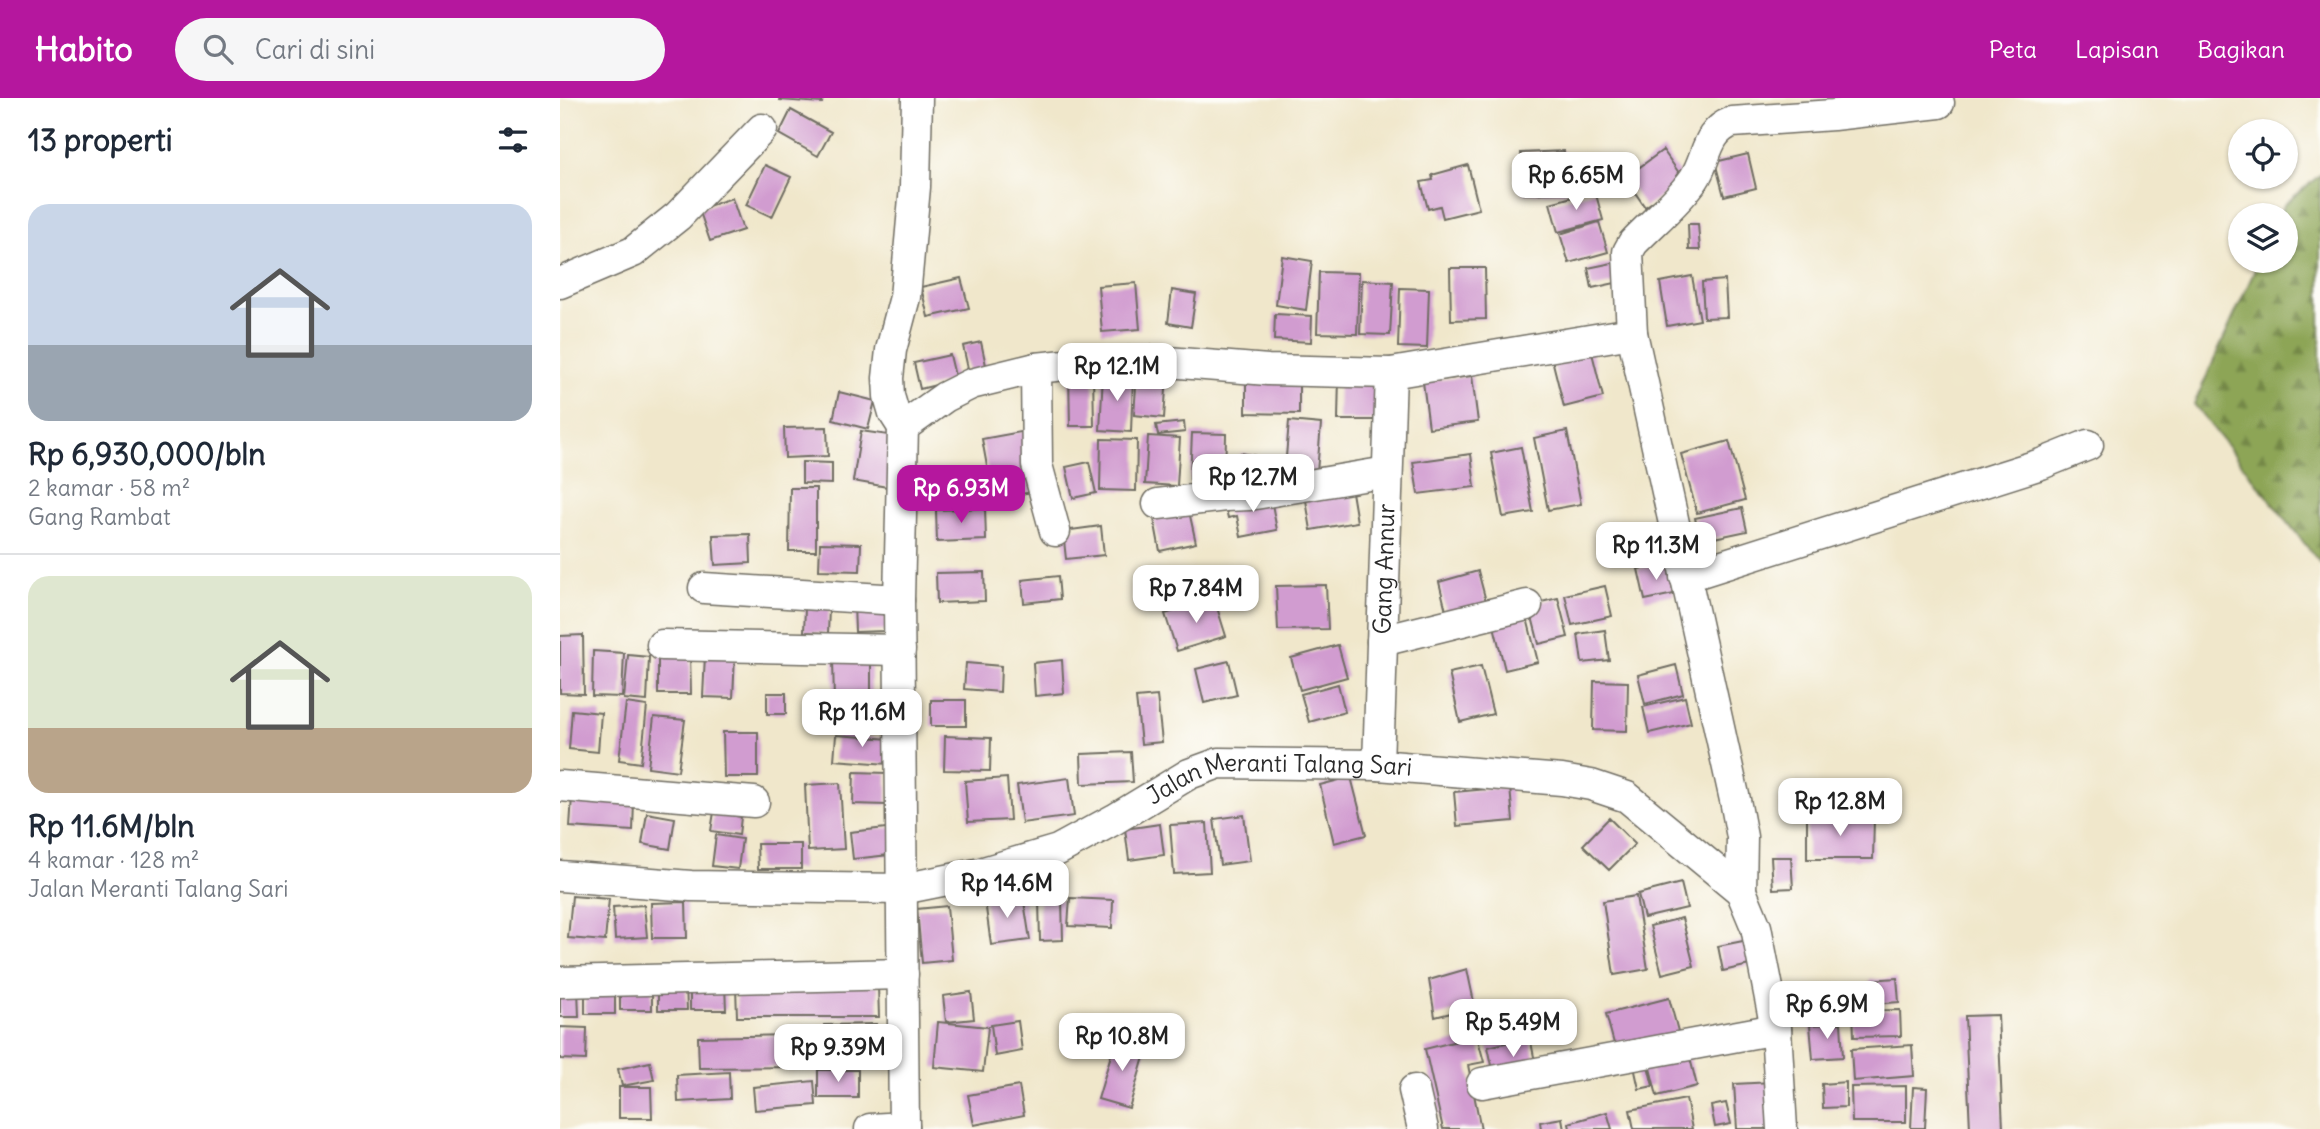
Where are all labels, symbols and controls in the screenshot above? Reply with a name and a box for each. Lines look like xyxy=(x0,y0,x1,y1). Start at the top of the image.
search box xyxy=(175,18,665,81)
text: Habito xyxy=(35,28,133,70)
icon: search xyxy=(199,30,237,68)
text: Cari di sini xyxy=(255,33,375,66)
text: Peta xyxy=(1989,34,2037,64)
text: Lapisan xyxy=(2075,34,2159,64)
text: Bagikan xyxy=(2197,34,2285,64)
map controls xyxy=(2228,119,2298,273)
button: locate xyxy=(2228,119,2298,189)
text: 13 properti xyxy=(28,121,172,159)
icon: filters xyxy=(494,121,532,159)
pin: Rp 6.65M xyxy=(1504,152,1648,212)
text: Rp 6.65M xyxy=(1528,160,1624,189)
button: layers xyxy=(2228,203,2298,273)
icon: home xyxy=(217,250,343,376)
pin: Rp 12.1M xyxy=(1045,344,1189,403)
text: Rp 12.1M xyxy=(1074,351,1160,380)
text: Rp 6,930,000/bln xyxy=(28,435,266,473)
pin: Rp 12.7M xyxy=(1181,454,1325,514)
text: Rp 12.7M xyxy=(1208,462,1298,491)
pin: Rp 6.93M xyxy=(889,466,1033,525)
text: 2 kamar · 58 m² xyxy=(28,473,190,502)
text: Rp 6.93M xyxy=(913,473,1009,502)
text: Gang Rambat xyxy=(28,502,171,531)
street label: Gang Annur xyxy=(1366,503,1401,635)
pin: Rp 11.3M xyxy=(1584,522,1728,582)
text: Rp 11.3M xyxy=(1612,530,1700,559)
pin: Rp 7.84M xyxy=(1124,566,1268,625)
text: Rp 7.84M xyxy=(1149,573,1243,602)
icon: home xyxy=(217,622,343,748)
pin: Rp 11.6M xyxy=(790,690,934,749)
text: Rp 11.6M xyxy=(818,697,906,726)
street label: Jalan Meranti Talang Sari xyxy=(1141,746,1413,810)
pin: Rp 12.8M xyxy=(1768,778,1912,838)
text: Rp 12.8M xyxy=(1794,786,1886,815)
text: Rp 11.6M/bln xyxy=(28,807,195,845)
text: 4 kamar · 128 m² xyxy=(28,845,199,874)
pin: Rp 14.6M xyxy=(935,860,1079,920)
text: Rp 14.6M xyxy=(961,868,1053,897)
text: Jalan Meranti Talang Sari xyxy=(28,874,289,903)
pin: Rp 6.9M xyxy=(1762,982,1892,1041)
text: Rp 6.9M xyxy=(1785,989,1869,1018)
pin: Rp 5.49M xyxy=(1441,1000,1585,1059)
text: Rp 5.49M xyxy=(1465,1007,1561,1036)
pin: Rp 10.8M xyxy=(1050,1014,1194,1073)
text: Rp 10.8M xyxy=(1075,1021,1169,1050)
pin: Rp 9.39M xyxy=(766,1024,910,1084)
text: Rp 9.39M xyxy=(790,1032,886,1061)

